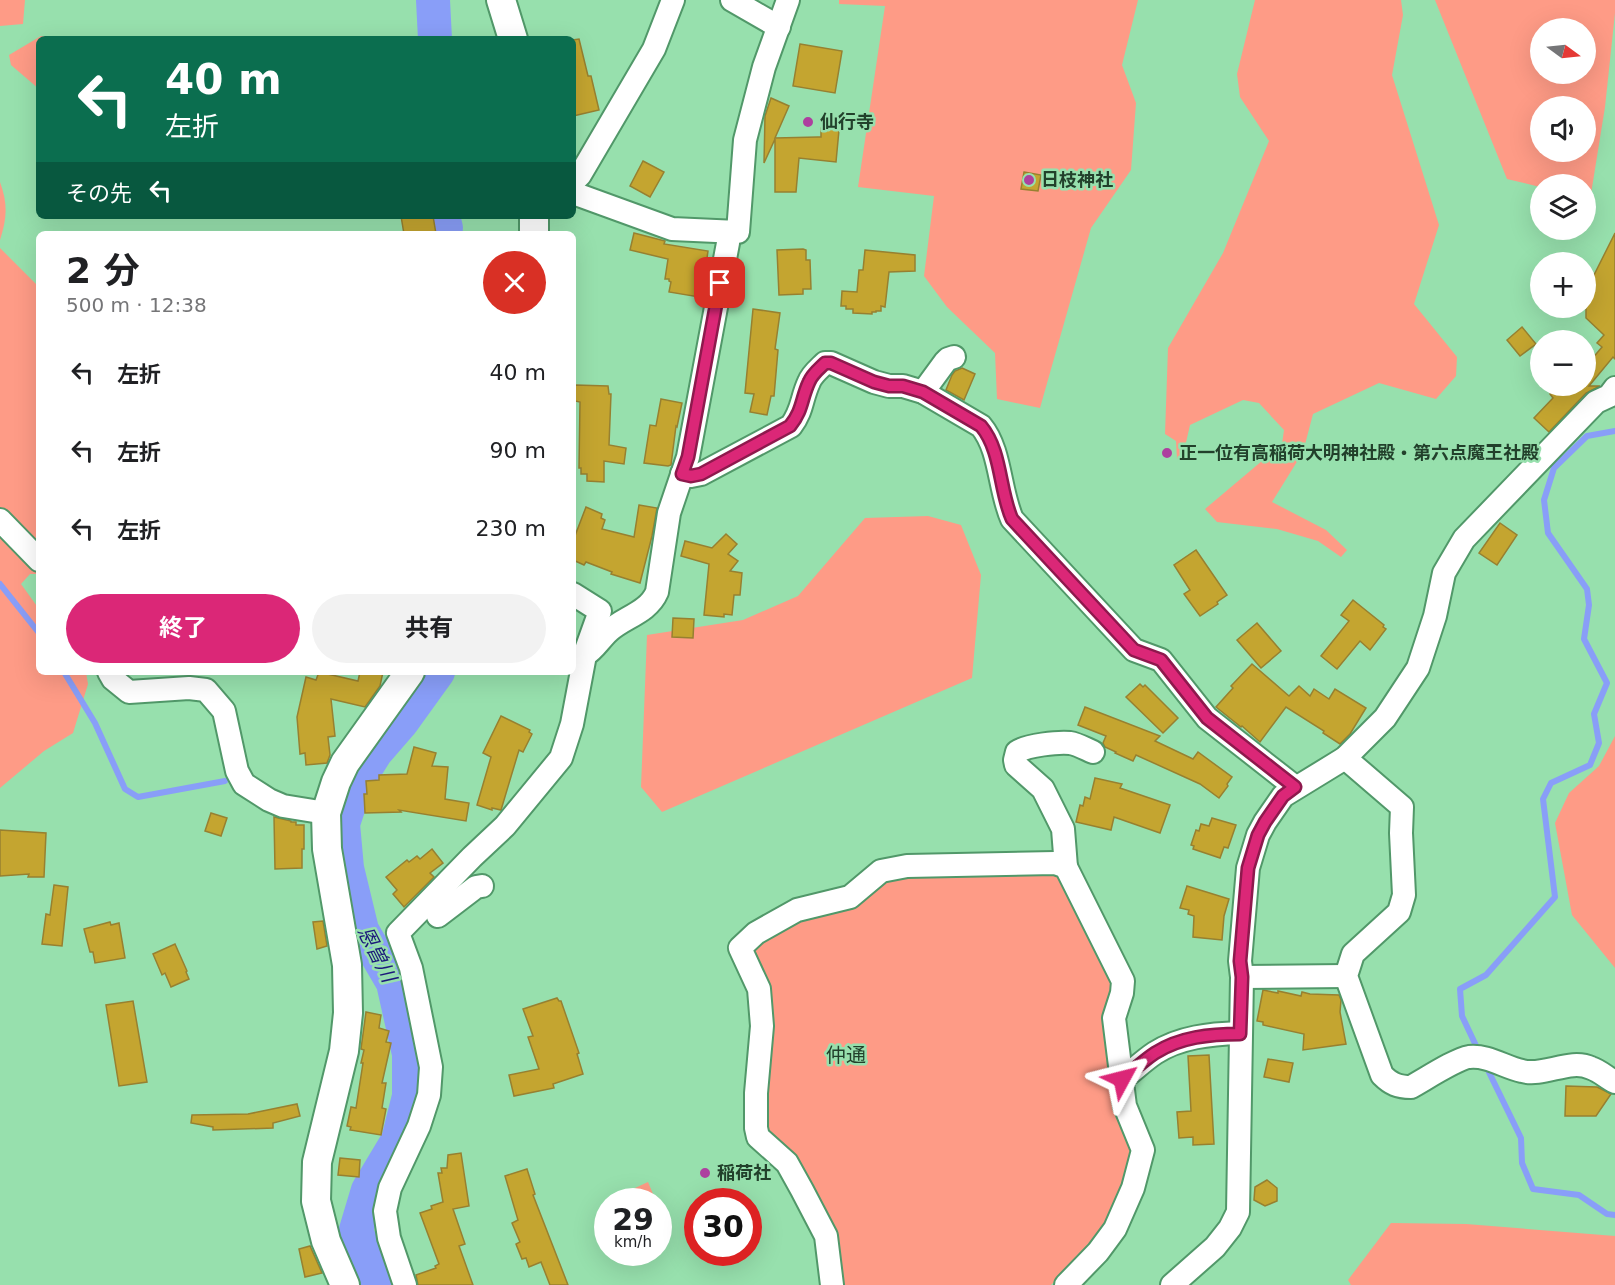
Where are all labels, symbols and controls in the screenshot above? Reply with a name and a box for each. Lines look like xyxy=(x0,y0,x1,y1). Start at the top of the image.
north arrow xyxy=(1530,18,1596,84)
map controls xyxy=(1530,18,1596,396)
text: 40 m xyxy=(165,55,282,104)
icon: left xyxy=(66,60,144,138)
button: sound xyxy=(1530,96,1596,162)
text: 左折 xyxy=(165,111,219,142)
place label: 仙行寺 xyxy=(820,111,874,132)
marker: 仙行寺 xyxy=(801,115,815,129)
place label: 日枝神社 xyxy=(1041,169,1113,190)
marker: 日枝神社 xyxy=(1022,173,1036,187)
icon: left xyxy=(144,174,177,207)
button: layers xyxy=(1530,174,1596,240)
text: その先 xyxy=(66,181,132,206)
text: 2 分 xyxy=(66,250,140,291)
button: close xyxy=(483,251,546,314)
button: + xyxy=(1530,252,1596,318)
pin xyxy=(694,257,745,308)
icon: arrive xyxy=(703,266,736,299)
text: 500 m · 12:38 xyxy=(66,293,207,317)
button: − xyxy=(1530,330,1596,396)
icon: left xyxy=(66,356,99,389)
text: 40 m xyxy=(490,360,546,385)
text: 左折 xyxy=(117,362,161,387)
icon: left xyxy=(66,434,99,467)
text: 90 m xyxy=(490,438,546,463)
text: 左折 xyxy=(117,440,161,465)
place label: 正一位有高稲荷大明神社殿・第六点魔王社殿 xyxy=(1179,442,1539,463)
marker: 正一位有高稲荷大明神社殿・第六点魔王社殿 xyxy=(1160,446,1174,460)
icon: left xyxy=(66,512,99,545)
text: 230 m xyxy=(476,516,546,541)
text: 左折 xyxy=(117,518,161,543)
button: 終了 xyxy=(66,594,300,663)
button: 共有 xyxy=(312,594,546,663)
water label: 恩曽川 xyxy=(353,922,402,988)
district label: 仲通 xyxy=(826,1043,866,1067)
position arrow xyxy=(1090,1047,1154,1111)
place label: 稲荷社 xyxy=(717,1162,771,1183)
marker: 稲荷社 xyxy=(698,1166,712,1180)
speed limit sign: 30 xyxy=(684,1188,762,1266)
text: 29 xyxy=(612,1202,654,1237)
text: km/h xyxy=(614,1233,652,1251)

